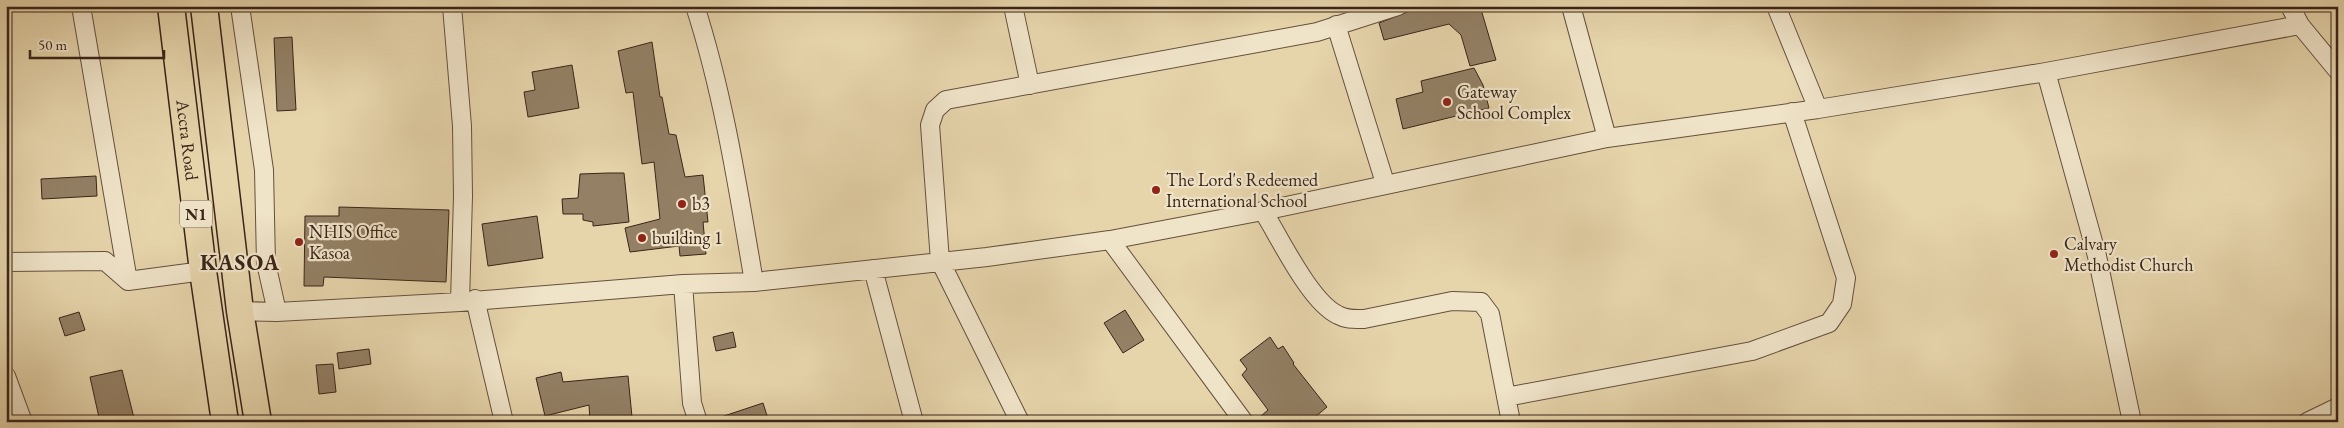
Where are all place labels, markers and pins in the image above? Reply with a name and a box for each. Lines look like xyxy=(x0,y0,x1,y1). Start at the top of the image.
place label: Gateway School Complex xyxy=(1457,80,1571,124)
marker: Gateway School Complex xyxy=(1441,96,1453,108)
place label: The Lord's Redeemed International School xyxy=(1166,168,1319,212)
marker: The Lord's Redeemed International School xyxy=(1150,184,1162,196)
place label: b3 xyxy=(692,192,710,215)
marker: b3 xyxy=(676,198,688,210)
place label: NHIS Office Kasoa xyxy=(309,220,398,264)
place label: building 1 xyxy=(652,226,723,249)
marker: building 1 xyxy=(636,232,648,244)
place label: Calvary Methodist Church xyxy=(2064,232,2193,276)
marker: NHIS Office Kasoa xyxy=(293,236,305,248)
marker: Calvary Methodist Church xyxy=(2048,248,2060,260)

